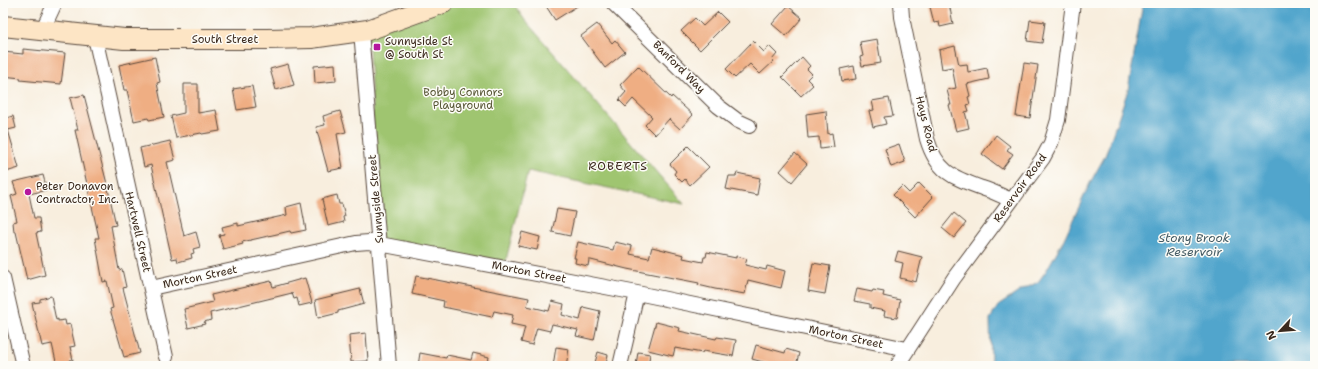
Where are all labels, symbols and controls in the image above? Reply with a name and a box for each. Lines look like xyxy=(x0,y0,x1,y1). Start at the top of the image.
street label: South Street xyxy=(192,32,258,47)
place label: Sunnyside St @ South St xyxy=(385,34,453,62)
street label: Banford Way xyxy=(649,37,709,97)
marker: Sunnyside St @ South St xyxy=(372,42,382,52)
park label: Bobby Connors Playground xyxy=(423,85,503,113)
street label: Hays Road xyxy=(912,94,940,154)
street label: Reservoir Road xyxy=(990,151,1050,225)
street label: Sunnyside Street xyxy=(365,154,387,244)
district label: ROBERTS xyxy=(588,158,648,174)
place label: Peter Donavon Contractor, Inc. xyxy=(36,179,119,207)
marker: Peter Donavon Contractor, Inc. xyxy=(23,187,33,197)
street label: Hartwell Street xyxy=(121,190,155,274)
water label: Stony Brook Reservoir xyxy=(1158,230,1230,260)
street label: Morton Street xyxy=(490,257,568,287)
street label: Morton Street xyxy=(161,262,239,292)
north arrow xyxy=(1260,311,1300,351)
street label: Morton Street xyxy=(807,322,885,352)
text: N xyxy=(1263,328,1280,342)

